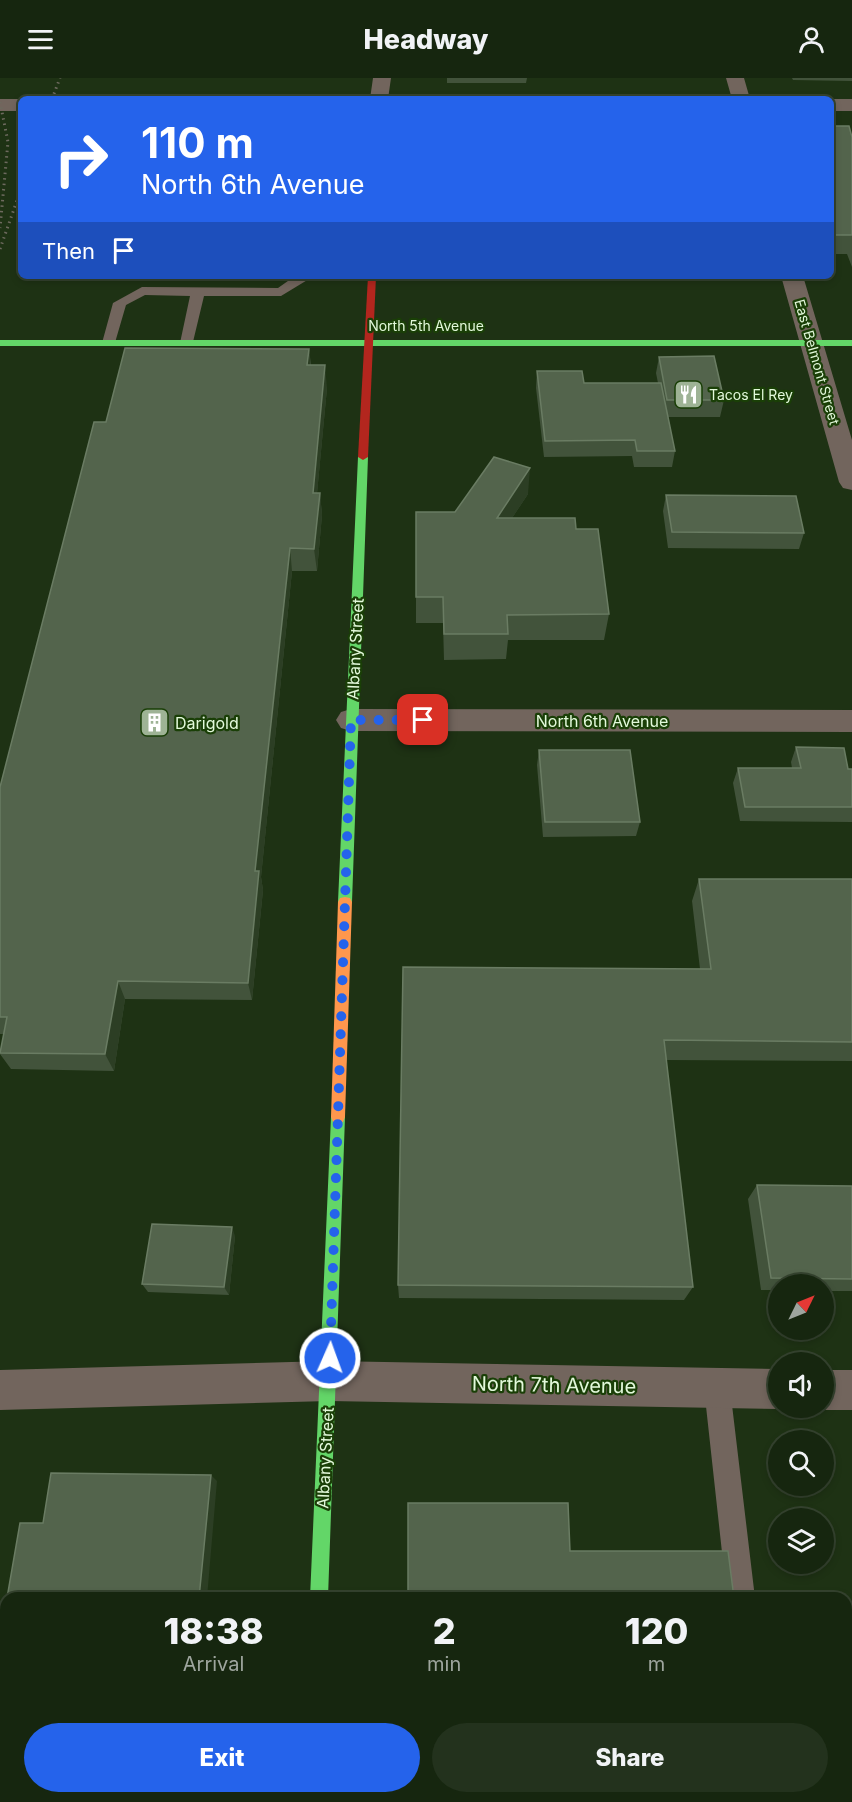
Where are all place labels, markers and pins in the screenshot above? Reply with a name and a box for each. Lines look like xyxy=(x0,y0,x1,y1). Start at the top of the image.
restaurant icon: Tacos El Rey xyxy=(672,379,704,411)
place label: Tacos El Rey xyxy=(709,386,793,403)
pin xyxy=(397,694,448,745)
building icon: Darigold xyxy=(138,707,170,739)
place label: Darigold xyxy=(175,713,239,733)

